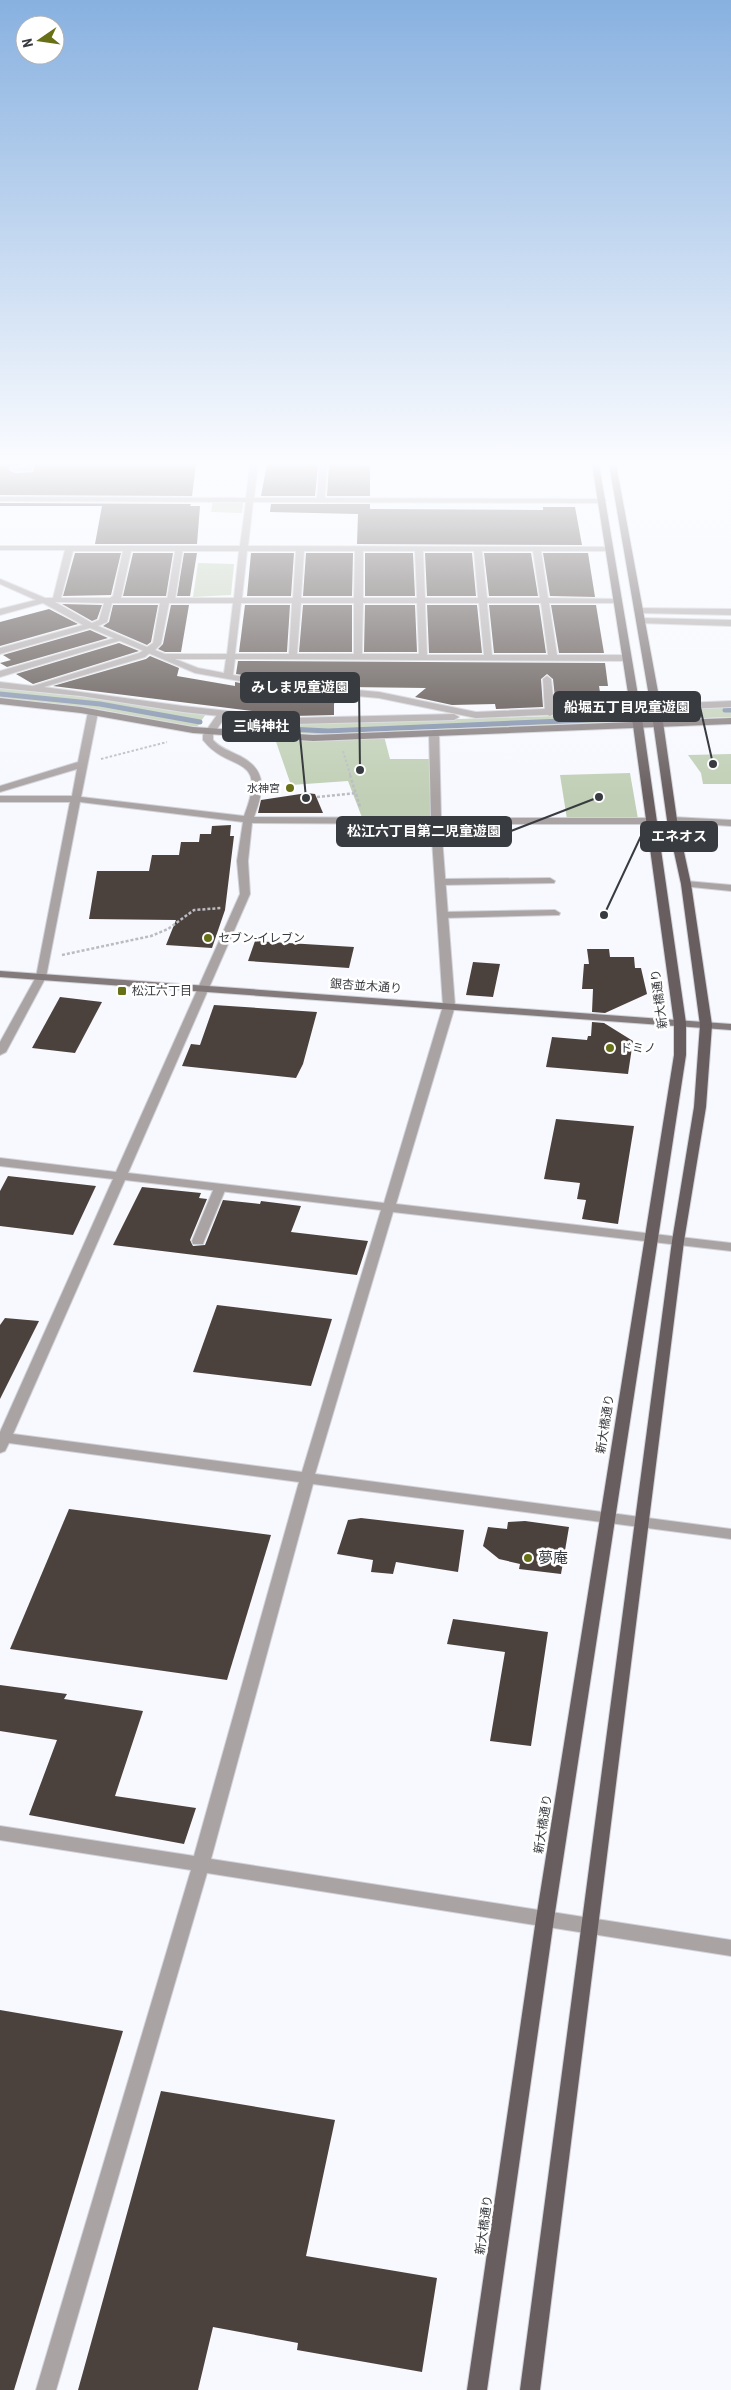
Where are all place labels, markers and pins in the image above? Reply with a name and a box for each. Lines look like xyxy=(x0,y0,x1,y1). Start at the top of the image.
callout: みしま児童遊園 xyxy=(241,673,359,702)
callout: 船堀五丁目児童遊園 xyxy=(554,692,700,721)
callout: 三嶋神社 xyxy=(223,712,299,741)
place label: 水神宮 xyxy=(247,782,280,795)
marker: 水神宮 xyxy=(284,782,296,794)
callout: 松江六丁目第二児童遊園 xyxy=(337,817,511,846)
callout: エネオス xyxy=(641,822,717,851)
place label: セブン-イレブン xyxy=(218,931,305,945)
marker: セブン-イレブン xyxy=(202,932,214,944)
place label: 松江六丁目 xyxy=(132,984,192,998)
marker: 松江六丁目 xyxy=(116,985,128,997)
place label: ドミノ xyxy=(620,1041,656,1055)
marker: ドミノ xyxy=(604,1042,616,1054)
place label: 夢庵 xyxy=(538,1549,568,1567)
marker: 夢庵 xyxy=(522,1552,534,1564)

